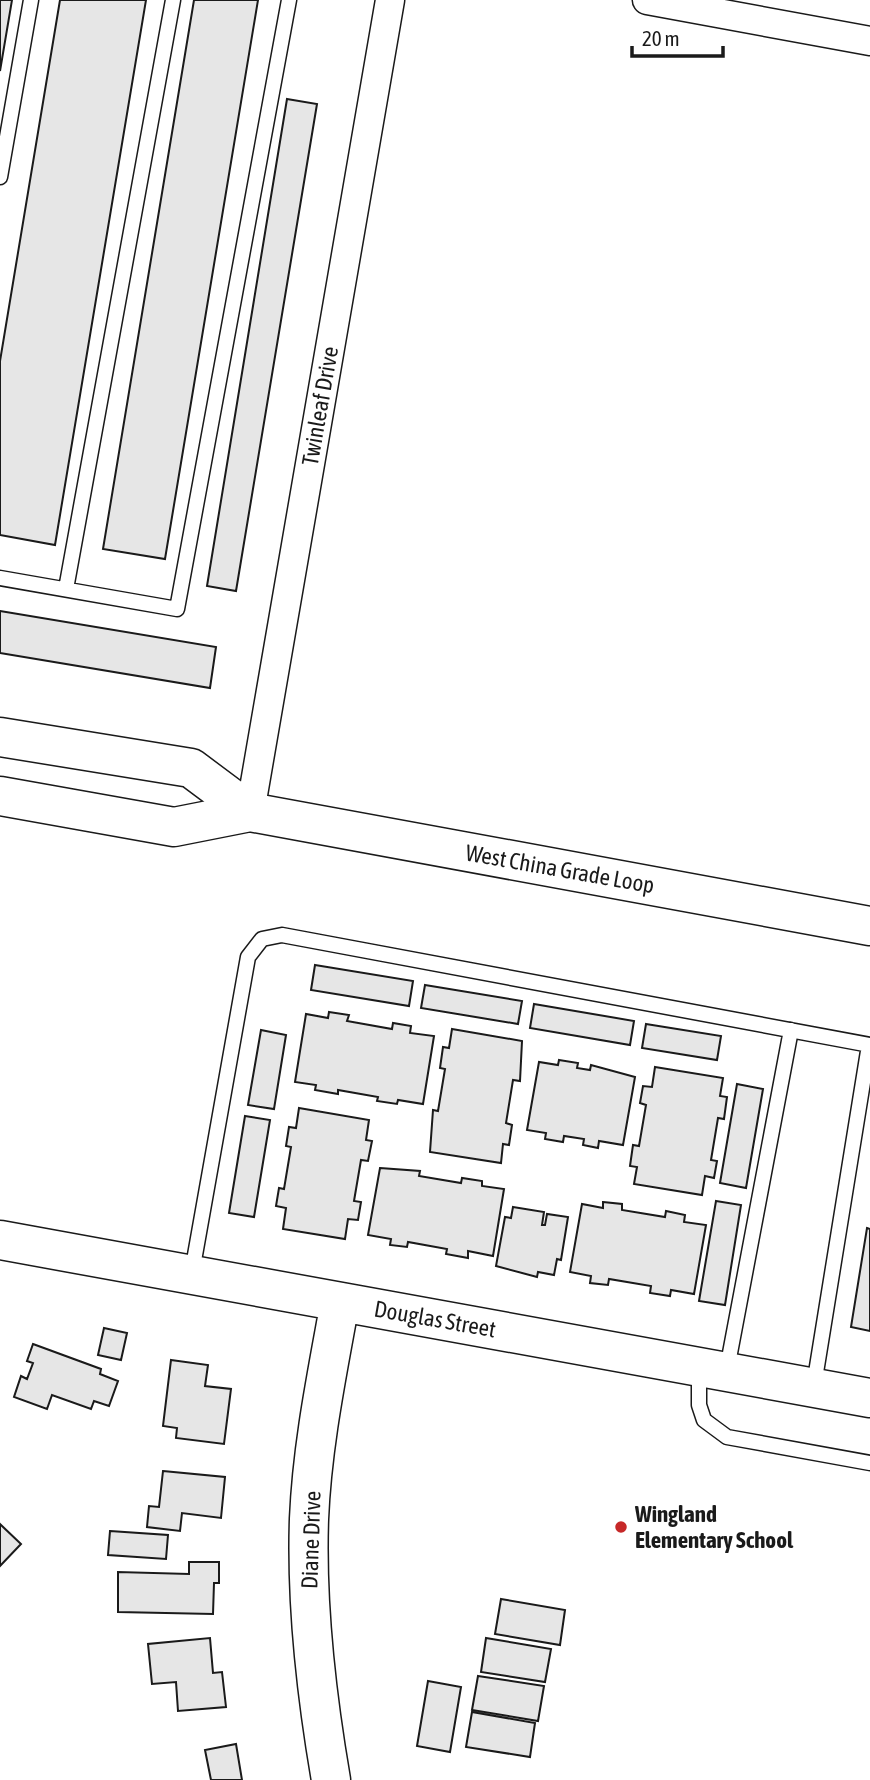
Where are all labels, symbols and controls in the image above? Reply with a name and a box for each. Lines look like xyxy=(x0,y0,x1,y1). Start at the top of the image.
scale bar xyxy=(632,14,723,58)
text: 20 m xyxy=(642,26,680,50)
street label: Twinleaf Drive xyxy=(297,344,343,468)
street label: West China Grade Loop xyxy=(464,840,656,898)
street label: Douglas Street xyxy=(372,1295,498,1343)
street label: Diane Drive xyxy=(296,1490,326,1590)
place label: Wingland Elementary School xyxy=(634,1501,794,1553)
marker: Wingland Elementary School xyxy=(613,1519,629,1535)

